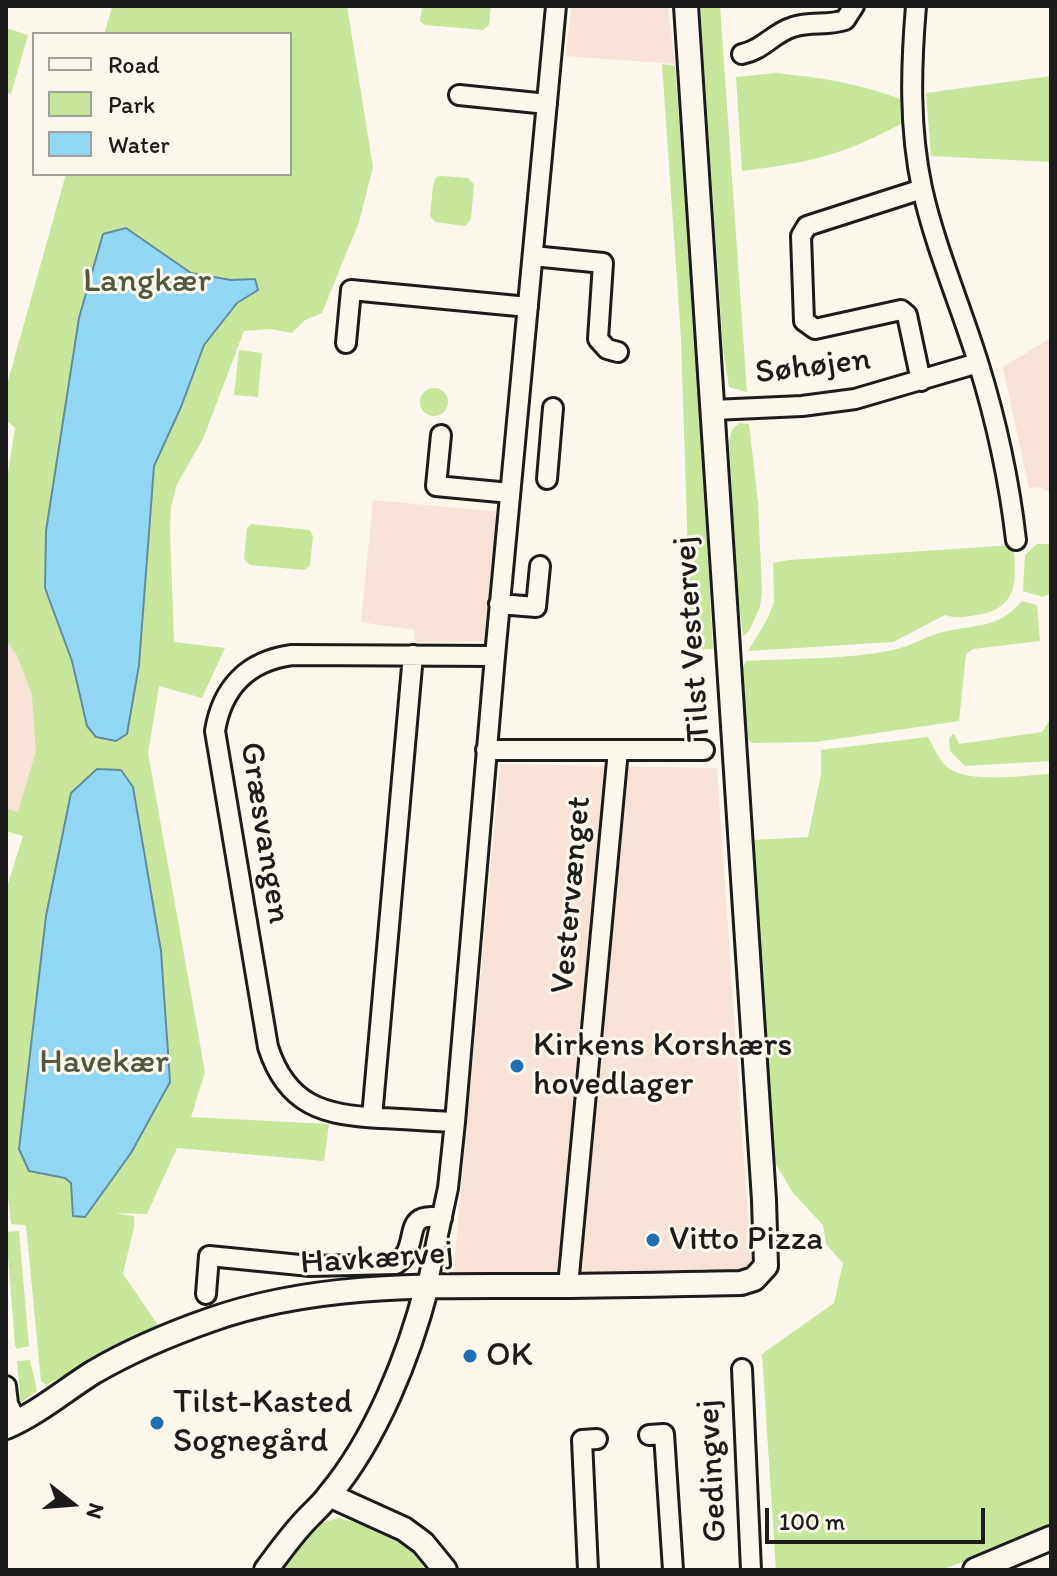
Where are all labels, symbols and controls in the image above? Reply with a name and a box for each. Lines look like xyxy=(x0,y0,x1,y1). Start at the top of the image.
legend xyxy=(32,32,292,176)
text: Road xyxy=(108,50,160,79)
text: Park xyxy=(108,90,155,119)
text: Water xyxy=(108,130,170,159)
park label: Langkær xyxy=(83,262,211,302)
street label: Søhøjen xyxy=(753,340,873,394)
street label: Tilst Vestervej xyxy=(665,535,721,743)
street label: Græsvangen xyxy=(230,739,298,927)
street label: Vestervænget xyxy=(543,794,601,996)
place label: Kirkens Korshærs hovedlager xyxy=(533,1026,792,1106)
park label: Havekær xyxy=(39,1043,169,1083)
marker: Kirkens Korshærs hovedlager xyxy=(508,1057,526,1075)
place label: Vitto Pizza xyxy=(669,1220,823,1260)
marker: Vitto Pizza xyxy=(644,1231,662,1249)
street label: Havkærvej xyxy=(299,1233,455,1285)
place label: OK xyxy=(486,1336,532,1376)
marker: OK xyxy=(461,1347,479,1365)
place label: Tilst-Kasted Sognegård xyxy=(173,1383,353,1462)
street label: Gedingvej xyxy=(689,1398,737,1544)
marker: Tilst-Kasted Sognegård xyxy=(148,1414,166,1432)
north arrow xyxy=(32,1464,112,1544)
scale bar xyxy=(769,1492,989,1542)
text: N xyxy=(80,1500,111,1522)
text: 100 m xyxy=(779,1507,845,1536)

